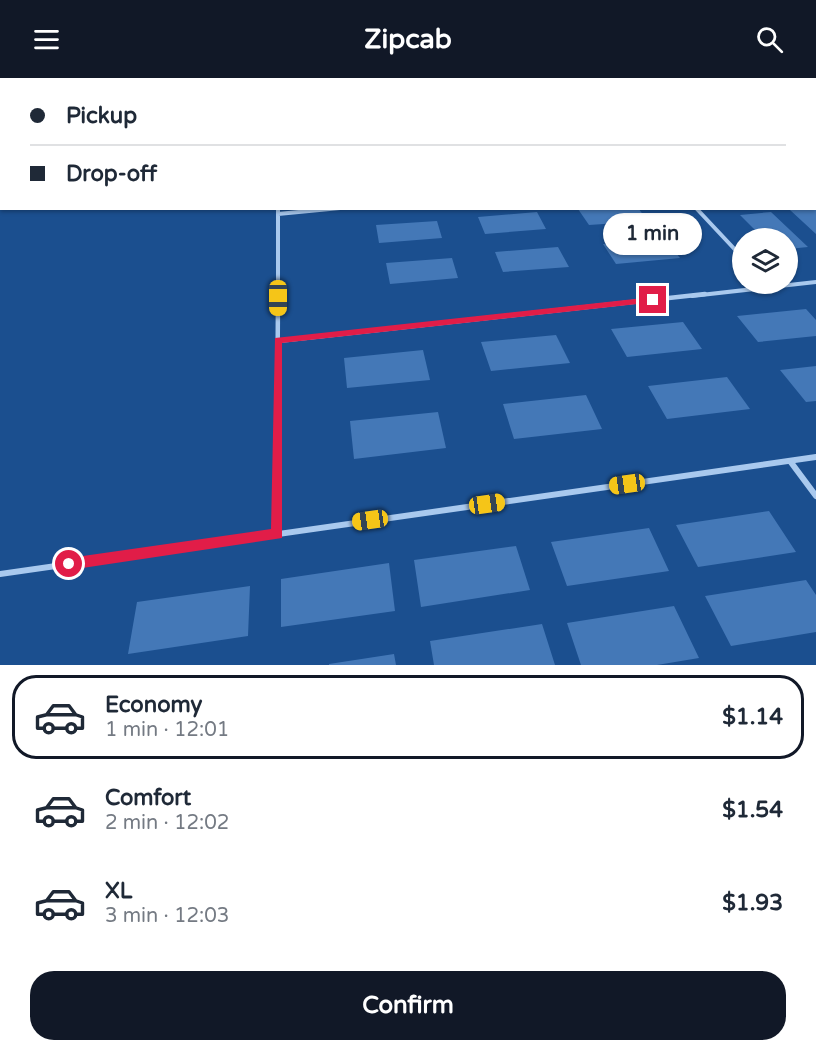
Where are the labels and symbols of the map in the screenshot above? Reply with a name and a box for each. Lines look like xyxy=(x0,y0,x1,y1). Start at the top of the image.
callout: 1 min xyxy=(604,213,702,255)
car xyxy=(269,280,287,316)
route end xyxy=(639,286,666,313)
car xyxy=(608,473,646,495)
car xyxy=(468,493,506,515)
car xyxy=(351,509,389,531)
route start xyxy=(55,550,82,577)

